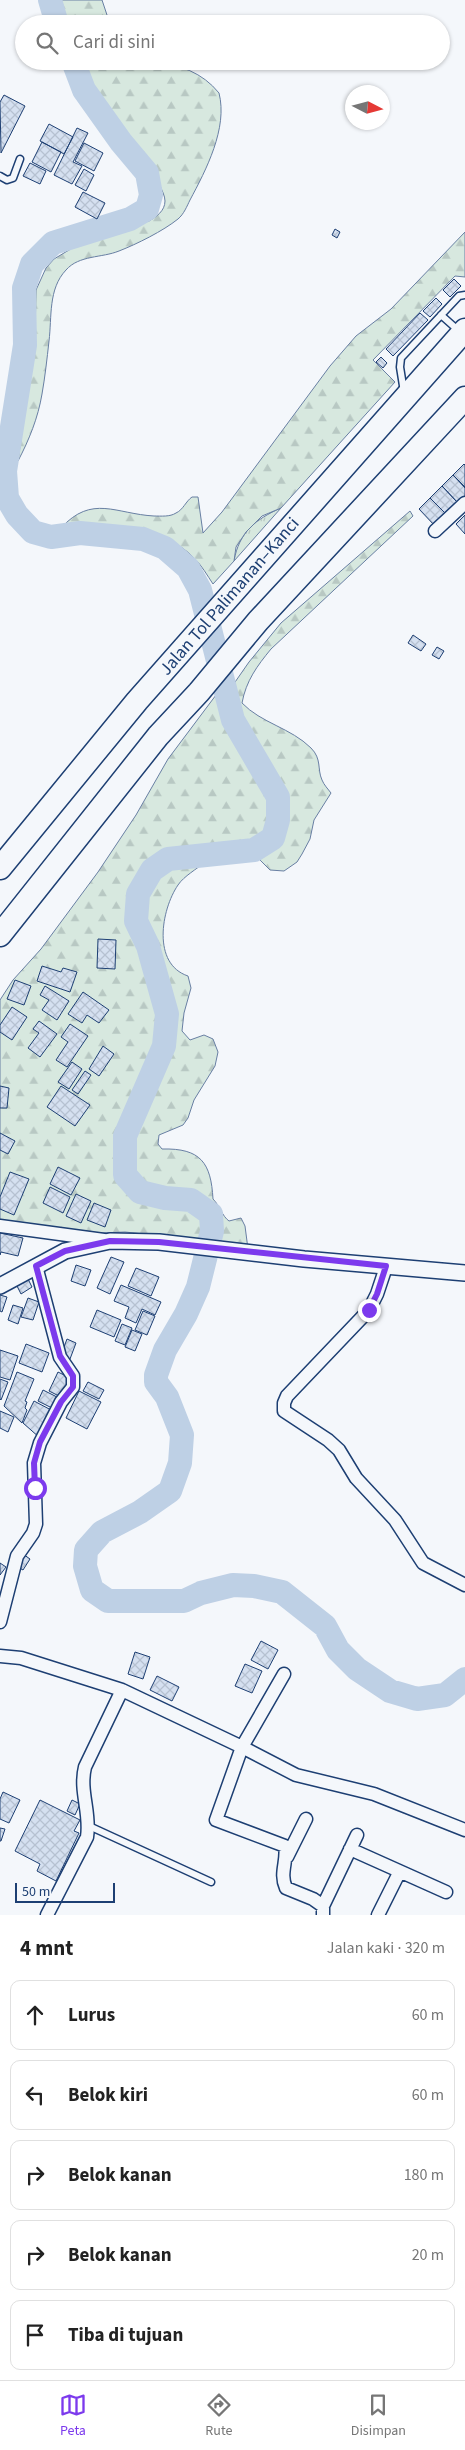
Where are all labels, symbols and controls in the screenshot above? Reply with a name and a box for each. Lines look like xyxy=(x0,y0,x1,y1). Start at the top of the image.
search box xyxy=(15,15,450,70)
icon: search xyxy=(33,29,61,57)
text: Cari di sini xyxy=(73,29,155,56)
north arrow xyxy=(345,85,390,130)
street label: Jalan Tol Palimanan–Kanci xyxy=(154,512,305,681)
route end xyxy=(358,1299,381,1322)
route start xyxy=(24,1477,47,1500)
scale bar xyxy=(15,1880,115,1903)
text: 50 m xyxy=(22,1882,50,1902)
text: 4 mnt xyxy=(20,1933,73,1963)
text: Jalan kaki · 320 m xyxy=(327,1937,445,1959)
icon: ahead xyxy=(21,2001,49,2029)
text: Lurus xyxy=(68,2002,115,2029)
text: 60 m xyxy=(412,2004,444,2026)
icon: left xyxy=(21,2081,49,2109)
text: Belok kiri xyxy=(68,2082,148,2109)
text: 60 m xyxy=(412,2084,444,2106)
icon: right xyxy=(21,2161,49,2189)
text: Belok kanan xyxy=(68,2162,172,2189)
text: 180 m xyxy=(404,2164,444,2186)
icon: right xyxy=(21,2241,49,2269)
text: Belok kanan xyxy=(68,2242,172,2269)
text: 20 m xyxy=(412,2244,444,2266)
icon: arrive xyxy=(21,2321,49,2349)
text: Tiba di tujuan xyxy=(68,2322,183,2349)
tab: Peta xyxy=(59,2391,87,2441)
tab: Rute xyxy=(205,2391,233,2441)
tab: Disimpan xyxy=(351,2391,406,2441)

